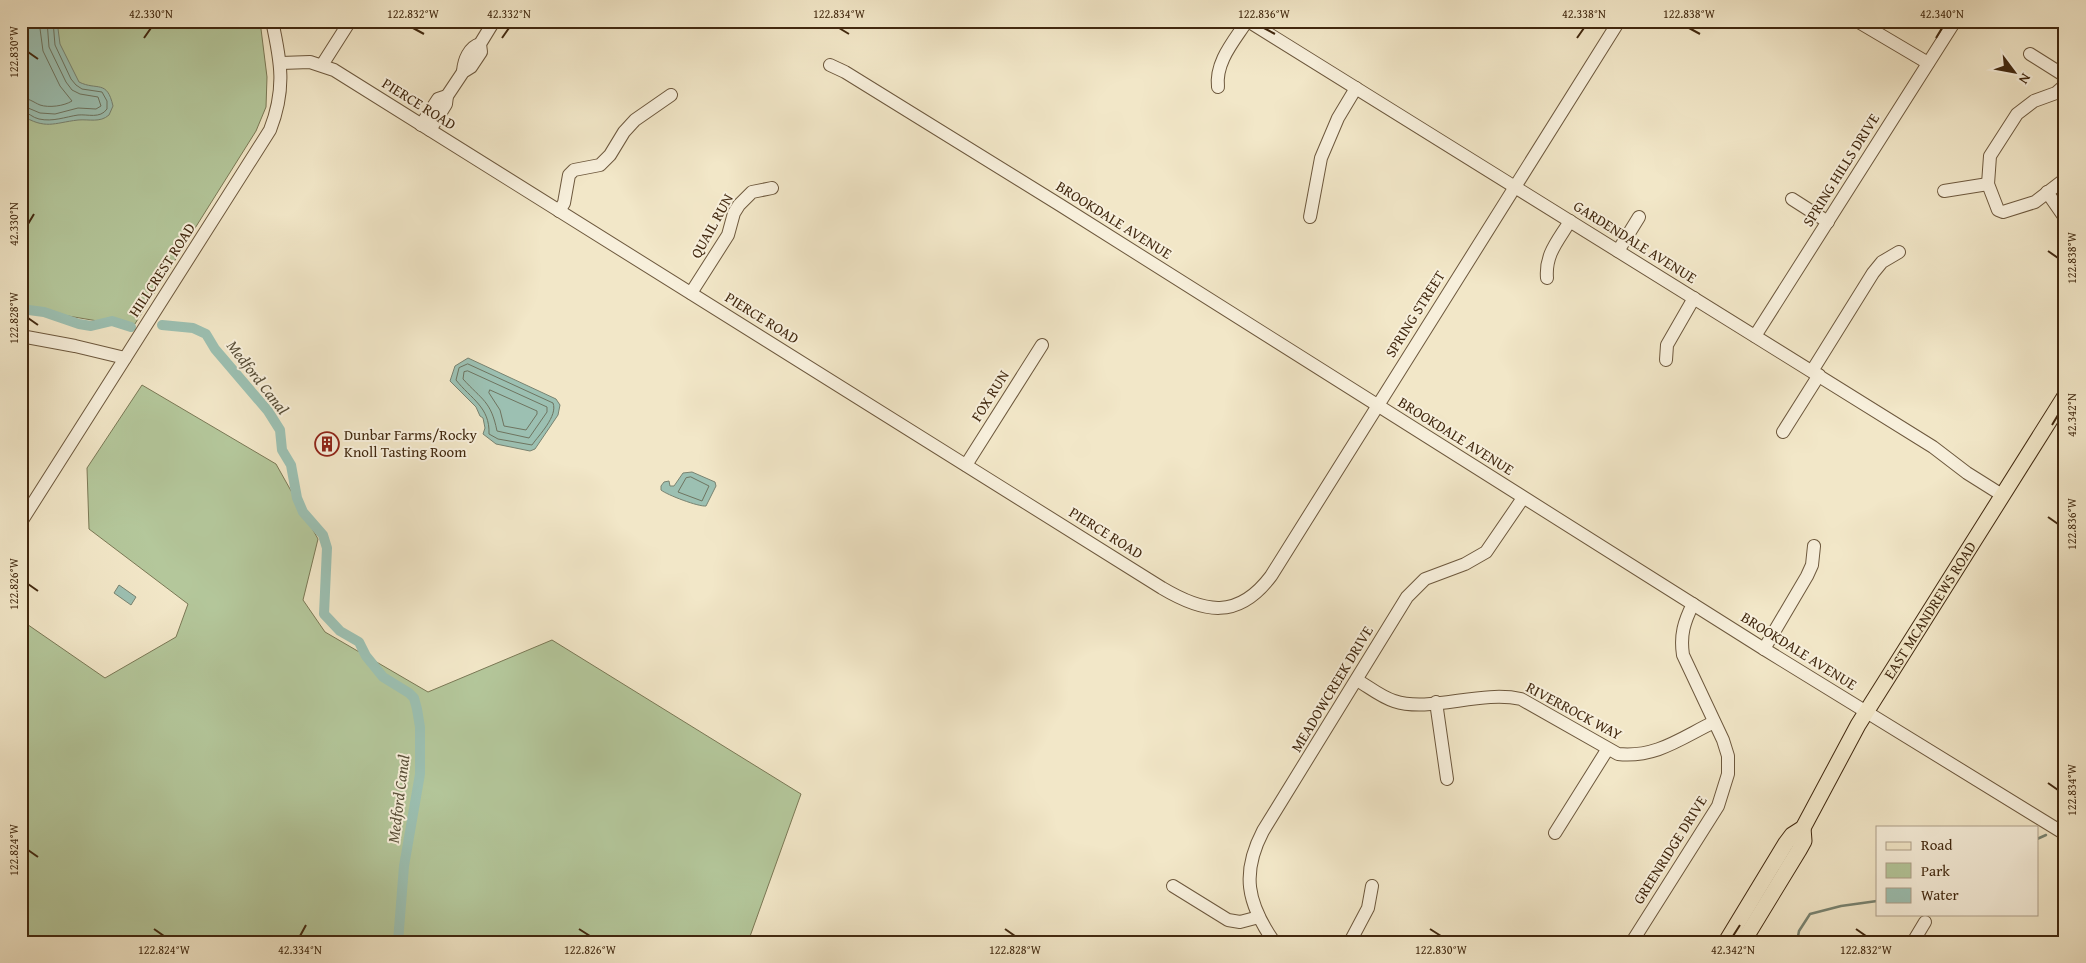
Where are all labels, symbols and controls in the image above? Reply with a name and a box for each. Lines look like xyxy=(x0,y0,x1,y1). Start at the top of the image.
text: 42.330°N xyxy=(129,5,173,22)
text: 122.832°W xyxy=(387,5,440,22)
text: 42.332°N xyxy=(487,5,531,22)
text: 122.834°W xyxy=(813,5,866,22)
text: 122.836°W xyxy=(1238,5,1291,22)
text: 42.338°N xyxy=(1562,5,1606,22)
text: 122.838°W xyxy=(1663,5,1716,22)
text: 42.340°N xyxy=(1920,5,1964,22)
text: 122.830°W xyxy=(5,25,22,78)
north arrow xyxy=(1988,48,2038,98)
text: N xyxy=(2014,70,2036,89)
street label: PIERCE ROAD xyxy=(378,73,460,135)
street label: SPRING HILLS DRIVE xyxy=(1797,109,1884,231)
street label: BROOKDALE AVENUE xyxy=(1052,175,1176,264)
street label: QUAIL RUN xyxy=(685,189,738,262)
street label: GARDENDALE AVENUE xyxy=(1570,195,1701,288)
text: 42.330°N xyxy=(5,202,22,246)
street label: HILLCREST ROAD xyxy=(123,219,200,321)
text: 122.838°W xyxy=(2063,231,2080,284)
street label: SPRING STREET xyxy=(1380,266,1450,361)
street label: PIERCE ROAD xyxy=(721,287,803,349)
text: 122.828°W xyxy=(5,291,22,344)
water label: Medford Canal xyxy=(221,335,295,419)
street label: FOX RUN xyxy=(966,366,1014,425)
street label: BROOKDALE AVENUE xyxy=(1394,391,1518,480)
text: 42.342°N xyxy=(2063,393,2080,437)
place label: Dunbar Farms/Rocky Knoll Tasting Room xyxy=(344,424,478,462)
building icon: Dunbar Farms/Rocky Knoll Tasting Room xyxy=(314,431,340,457)
text: 122.836°W xyxy=(2063,497,2080,550)
street label: PIERCE ROAD xyxy=(1065,502,1147,564)
street label: EAST MCANDREWS ROAD xyxy=(1878,537,1981,683)
text: 122.826°W xyxy=(5,557,22,610)
street label: BROOKDALE AVENUE xyxy=(1737,606,1861,695)
street label: MEADOWCREEK DRIVE xyxy=(1286,621,1378,756)
street label: RIVERROCK WAY xyxy=(1523,676,1626,745)
water label: Medford Canal xyxy=(381,753,415,845)
text: 122.834°W xyxy=(2063,763,2080,816)
street label: GREENRIDGE DRIVE xyxy=(1628,791,1712,908)
text: 122.824°W xyxy=(5,823,22,876)
legend xyxy=(1876,826,2038,916)
text: Road xyxy=(1921,834,1952,855)
text: Park xyxy=(1921,860,1950,881)
text: Water xyxy=(1921,884,1959,905)
text: 122.824°W xyxy=(138,941,191,958)
text: 42.334°N xyxy=(278,941,322,958)
text: 122.826°W xyxy=(564,941,617,958)
text: 122.828°W xyxy=(989,941,1042,958)
text: 122.830°W xyxy=(1415,941,1468,958)
text: 42.342°N xyxy=(1711,941,1755,958)
text: 122.832°W xyxy=(1840,941,1893,958)

